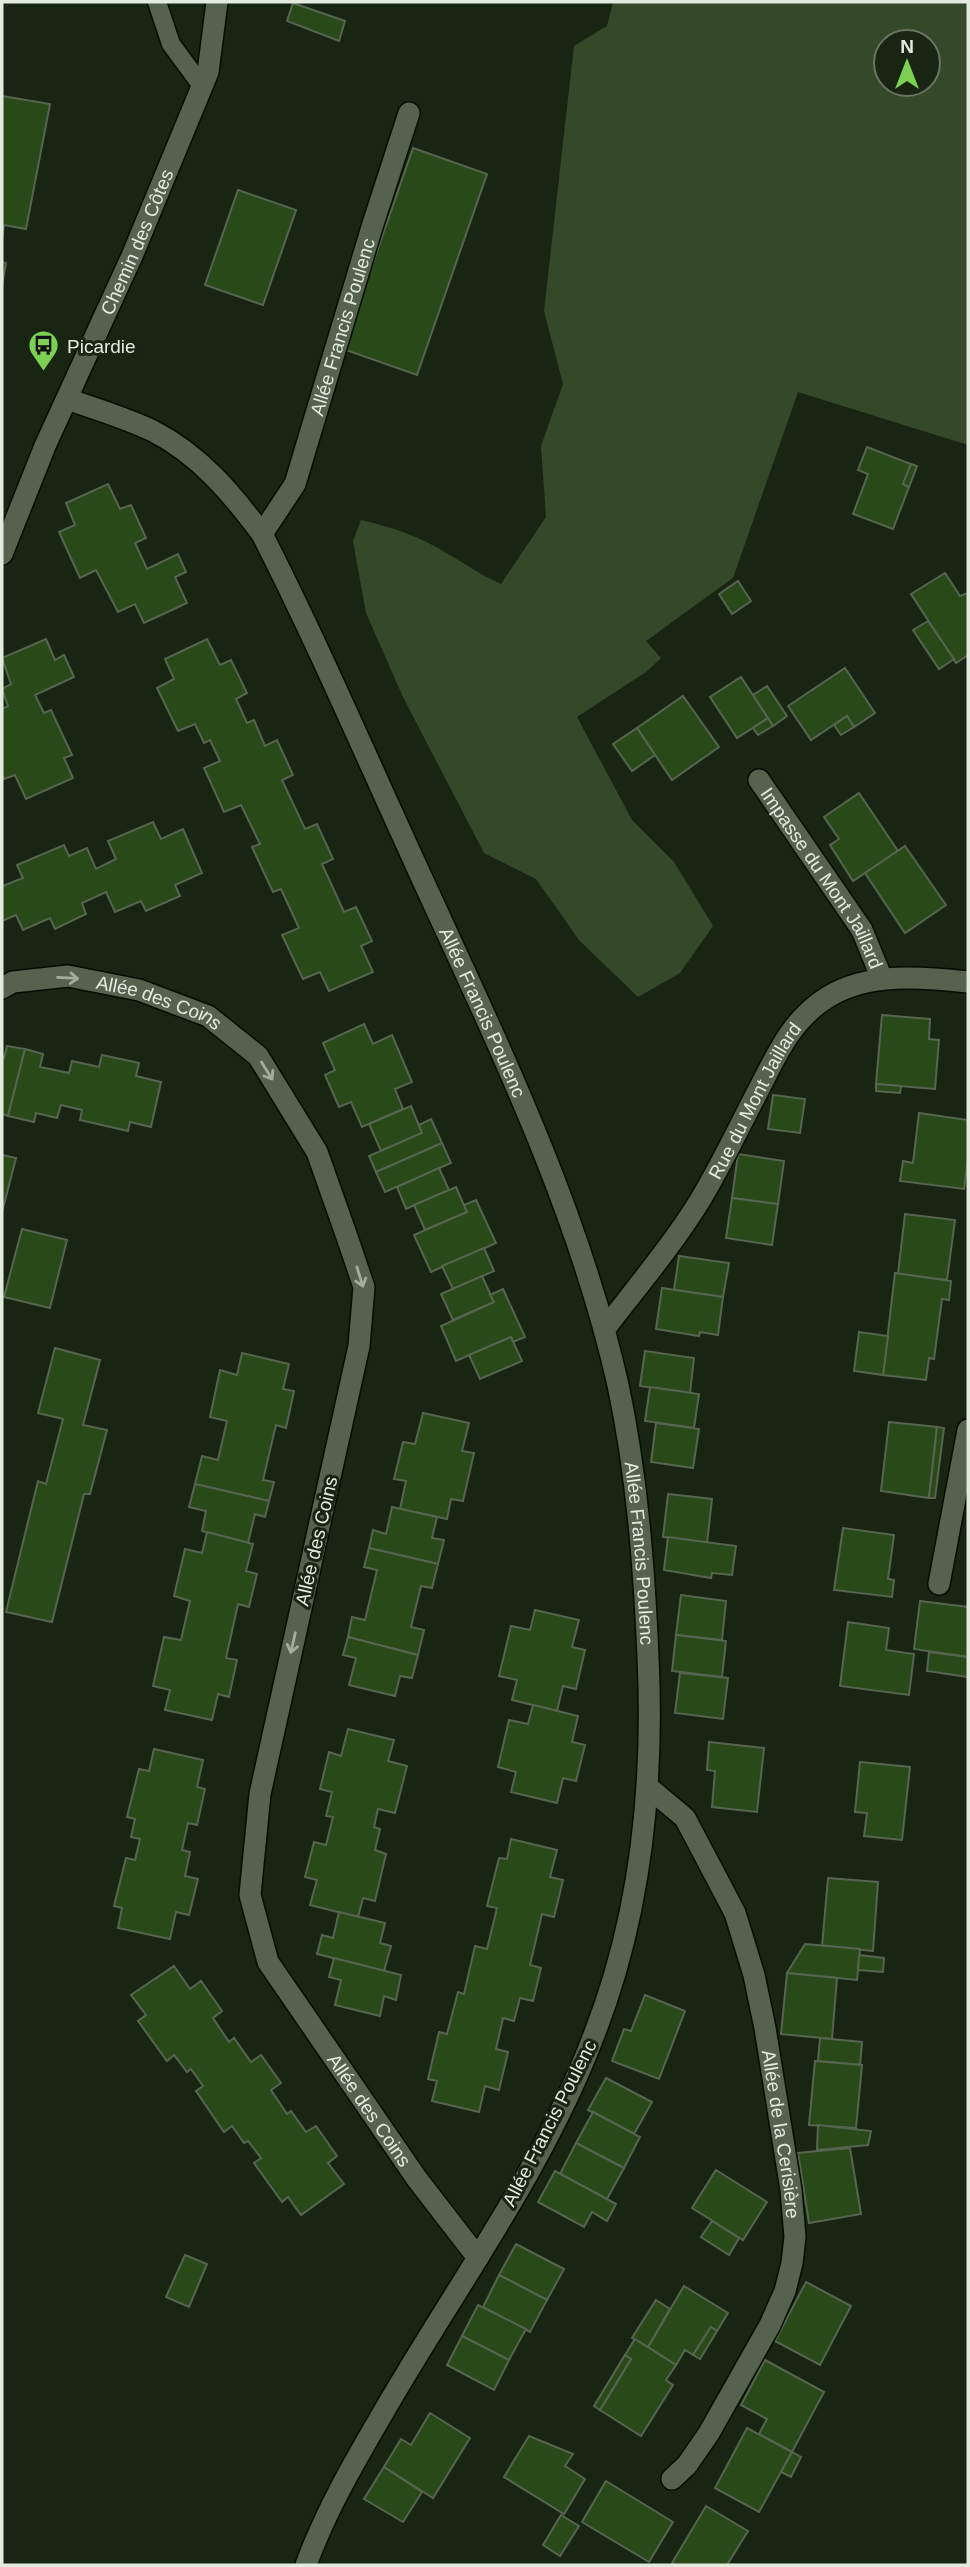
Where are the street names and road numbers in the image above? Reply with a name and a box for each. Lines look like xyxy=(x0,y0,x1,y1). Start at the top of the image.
street label: Chemin des Côtes xyxy=(97,166,178,318)
street label: Allée Francis Poulenc xyxy=(306,236,379,418)
street label: Impasse du Mont Jaillard xyxy=(756,784,887,972)
street label: Allée Francis Poulenc xyxy=(435,924,530,1101)
street label: Allée des Coins xyxy=(94,972,226,1034)
street label: Rue du Mont Jaillard xyxy=(704,1018,805,1183)
street label: Allée Francis Poulenc xyxy=(621,1460,657,1645)
street label: Allée des Coins xyxy=(291,1474,342,1608)
street label: Allée Francis Poulenc xyxy=(498,2037,601,2210)
street label: Allée de la Cerisière xyxy=(758,2048,803,2219)
street label: Allée des Coins xyxy=(323,2050,415,2171)

